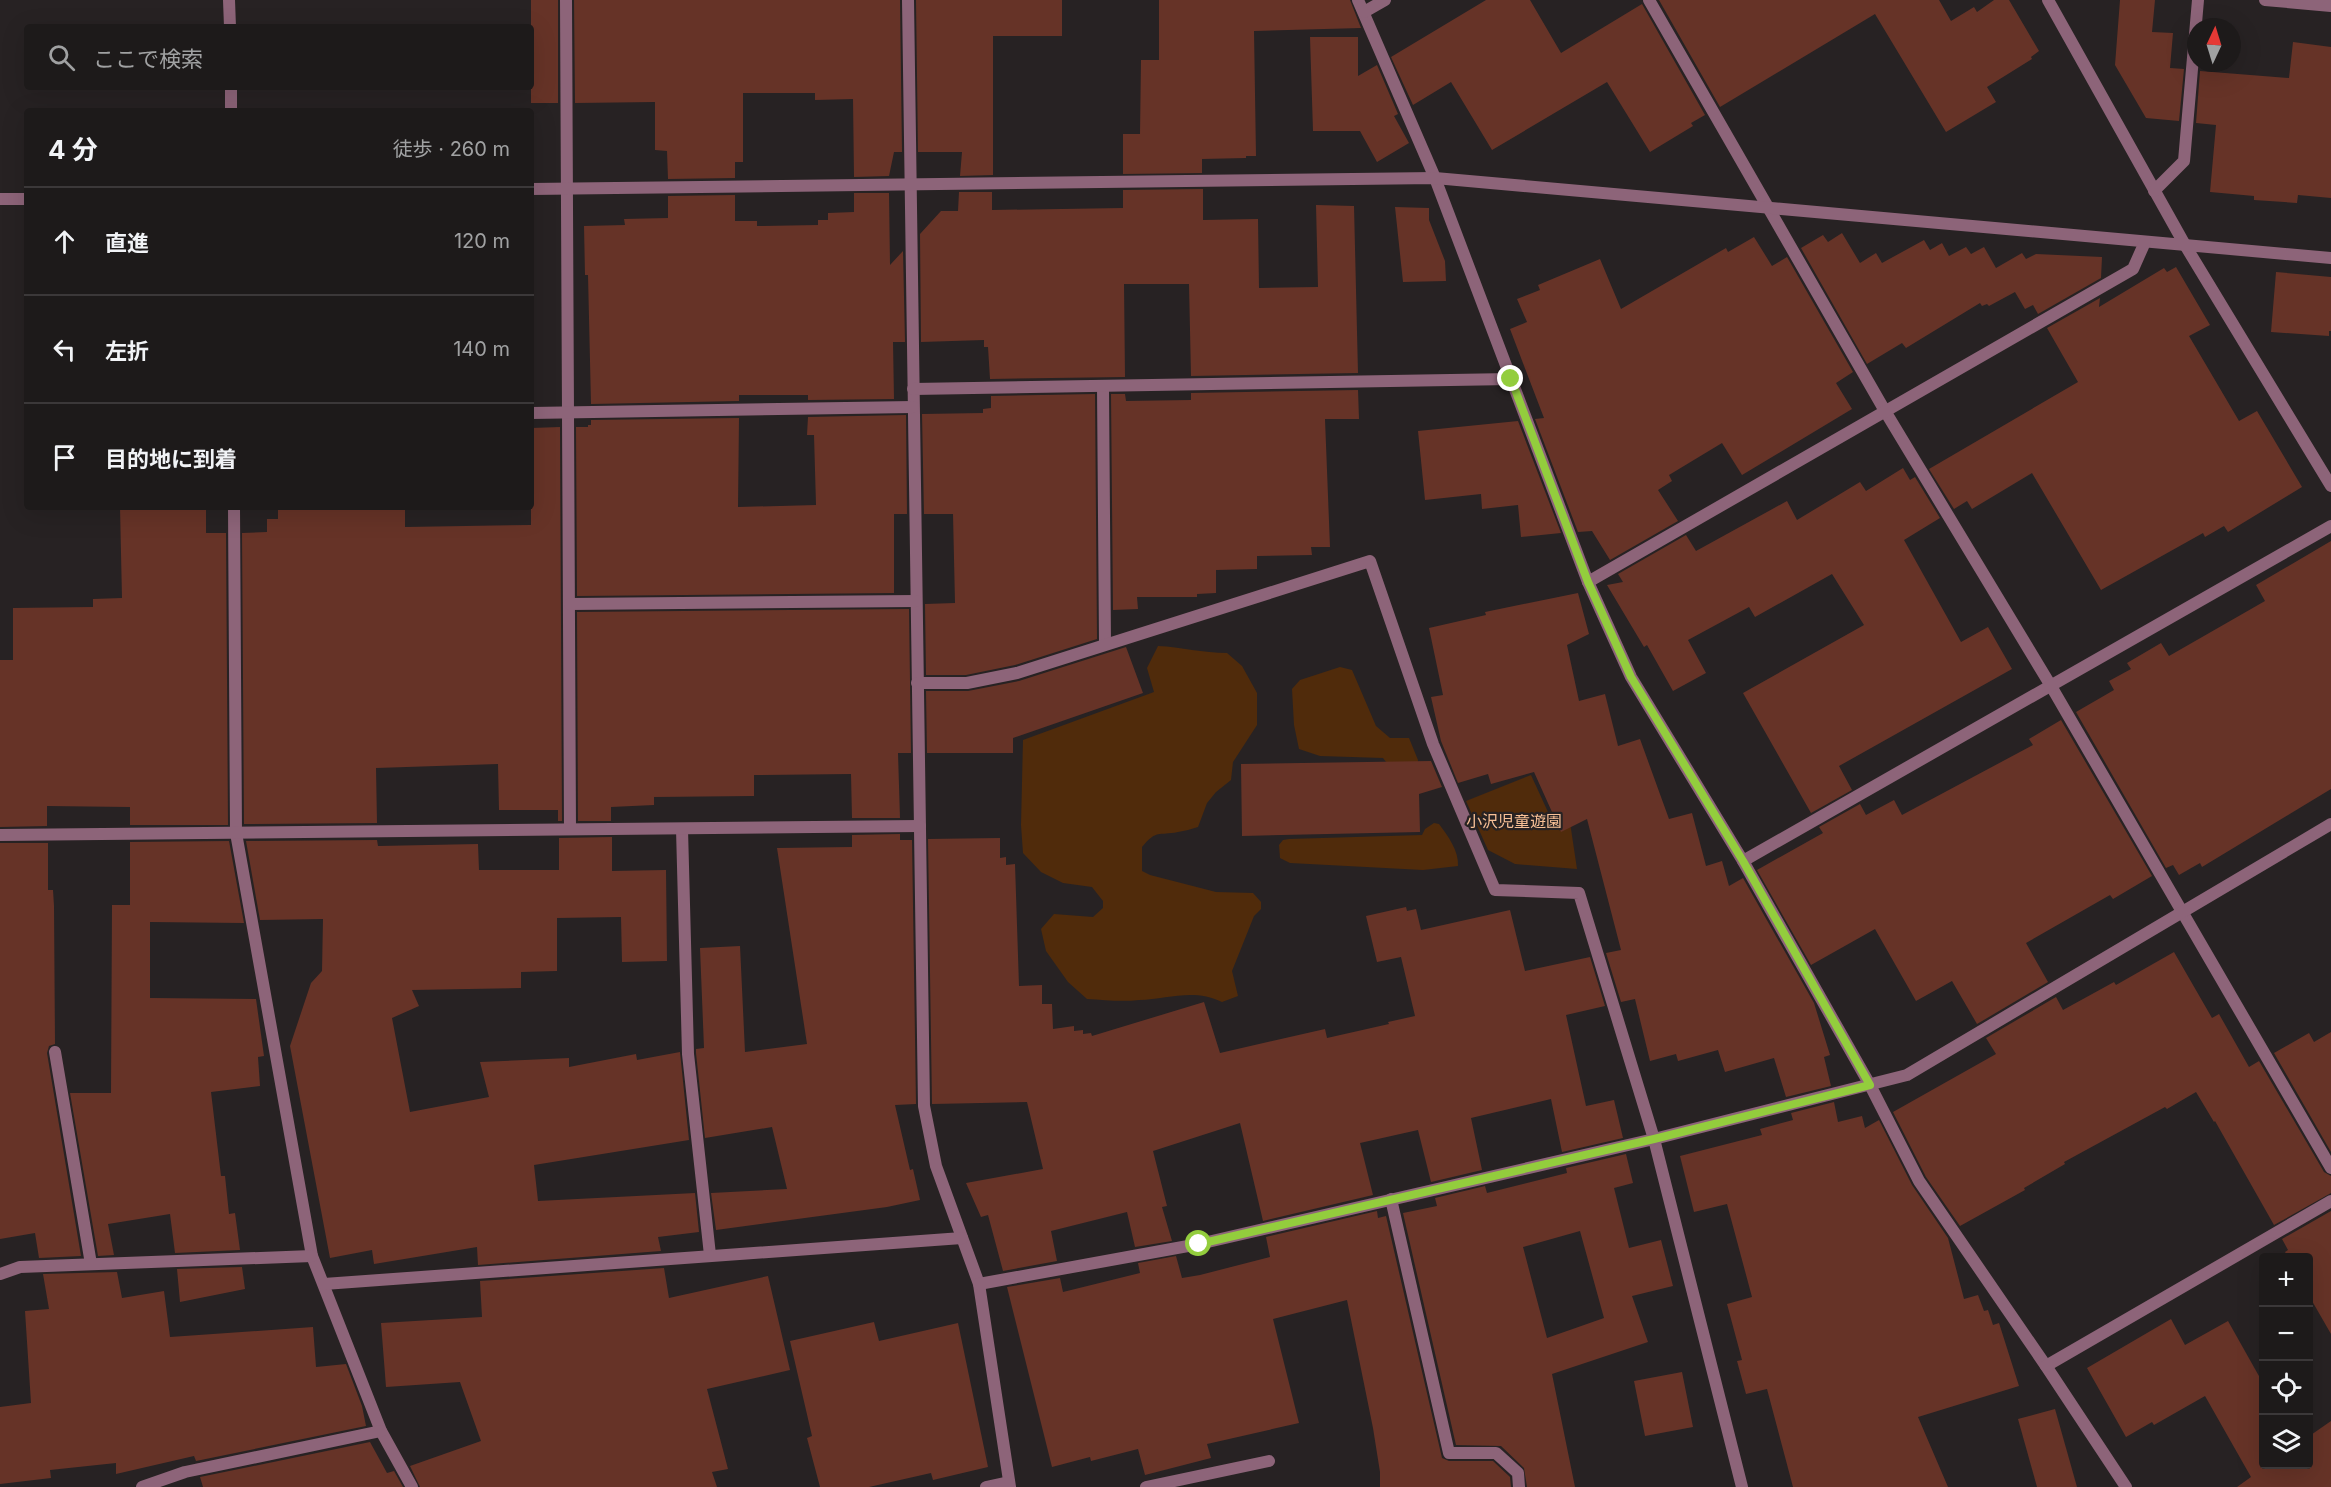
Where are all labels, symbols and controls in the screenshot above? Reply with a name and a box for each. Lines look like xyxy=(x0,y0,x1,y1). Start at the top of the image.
north arrow xyxy=(2187,18,2241,72)
search box xyxy=(24,24,534,90)
icon: search xyxy=(45,41,78,74)
text: ここで検索 xyxy=(93,46,203,72)
text: 4 分 xyxy=(48,134,98,165)
text: 徒歩 · 260 m xyxy=(393,137,510,161)
icon: ahead xyxy=(48,225,81,258)
text: 120 m xyxy=(454,229,510,253)
text: 直進 xyxy=(105,230,149,256)
icon: left xyxy=(48,333,81,366)
text: 140 m xyxy=(453,337,510,361)
text: 左折 xyxy=(105,338,149,364)
route end xyxy=(1497,365,1523,391)
icon: arrive xyxy=(48,441,81,474)
text: 目的地に到着 xyxy=(105,446,237,472)
park label: 小沢児童遊園 xyxy=(1466,811,1562,831)
route start xyxy=(1185,1230,1211,1256)
map controls xyxy=(2259,1253,2313,1469)
button: + xyxy=(2259,1253,2313,1307)
button: − xyxy=(2259,1307,2313,1361)
button: locate xyxy=(2259,1361,2313,1415)
button: layers xyxy=(2259,1415,2313,1469)

